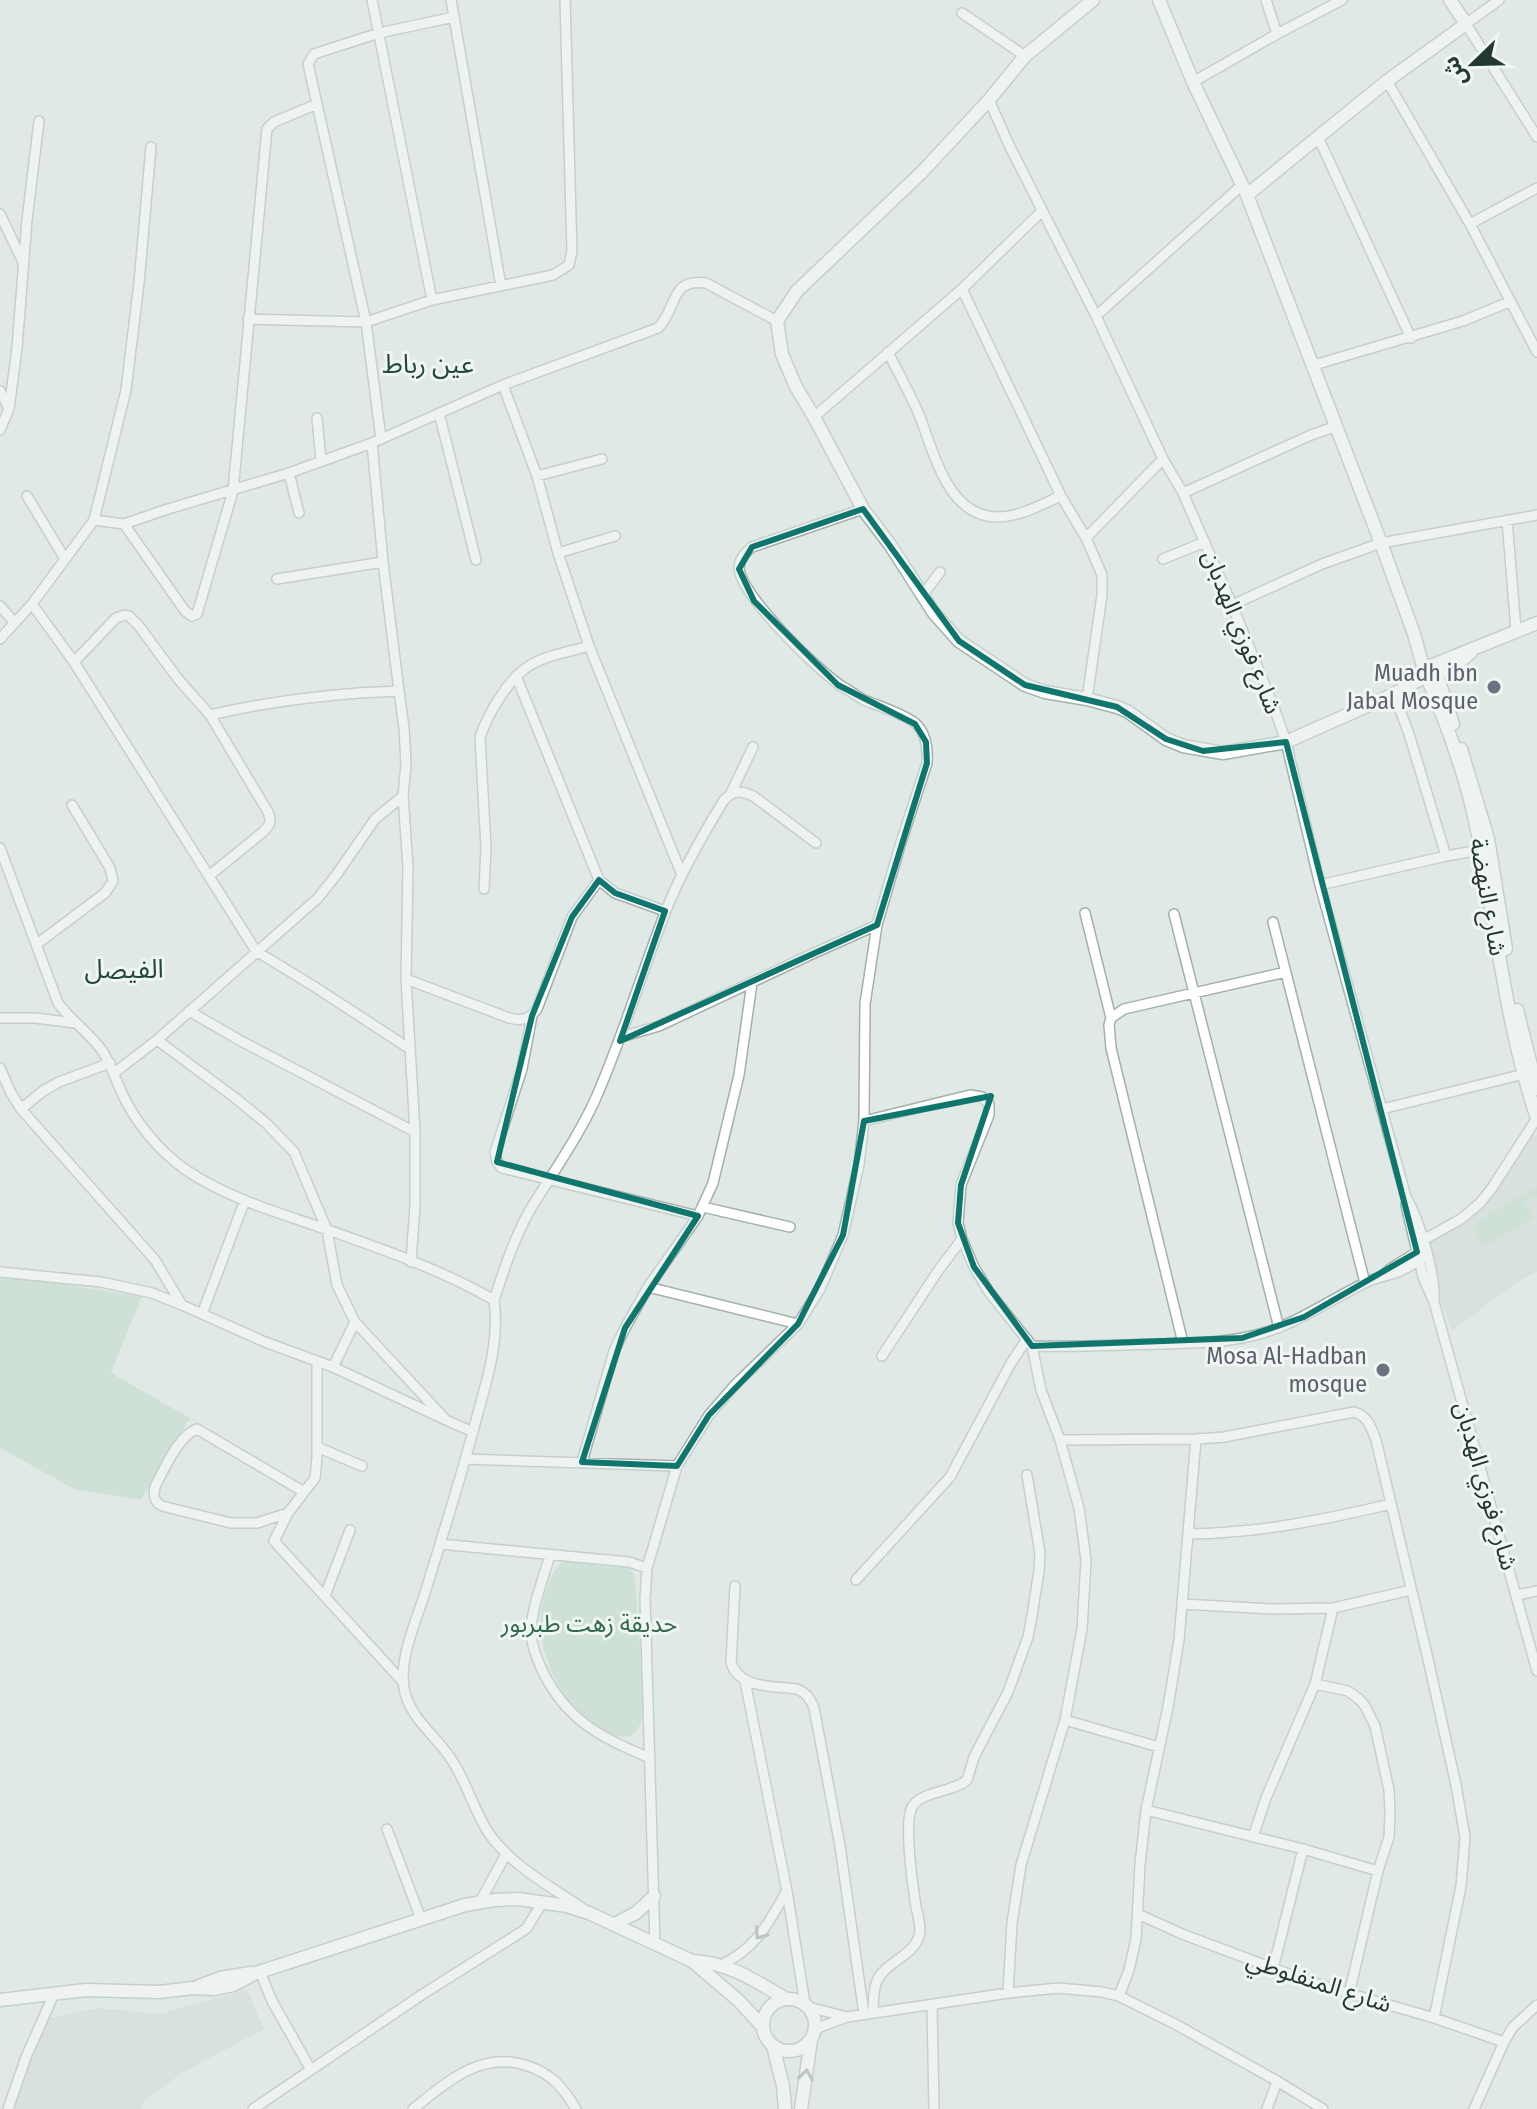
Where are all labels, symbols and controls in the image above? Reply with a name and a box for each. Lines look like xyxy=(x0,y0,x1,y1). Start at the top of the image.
north arrow xyxy=(1433,24,1513,104)
text: ش xyxy=(1437,52,1473,91)
district label: عين رباط xyxy=(382,349,474,380)
street label: شارع فوزي الهدبان xyxy=(1192,546,1288,720)
place label: Muadh ibn Jabal Mosque xyxy=(1346,659,1478,715)
marker: Muadh ibn Jabal Mosque xyxy=(1485,678,1503,696)
street label: شارع النهضة xyxy=(1461,836,1512,959)
district label: الفيصل xyxy=(84,954,164,985)
place label: Mosa Al-Hadban mosque xyxy=(1206,1342,1367,1398)
marker: Mosa Al-Hadban mosque xyxy=(1374,1361,1392,1379)
street label: شارع فوزي الهدبان xyxy=(1444,1399,1523,1575)
park label: حديقة زهت طبربور xyxy=(500,1610,677,1638)
one-way arrow xyxy=(756,1925,770,1940)
street label: شارع المنفلوطي xyxy=(1242,1945,1395,2023)
one-way arrow xyxy=(797,2068,814,2082)

